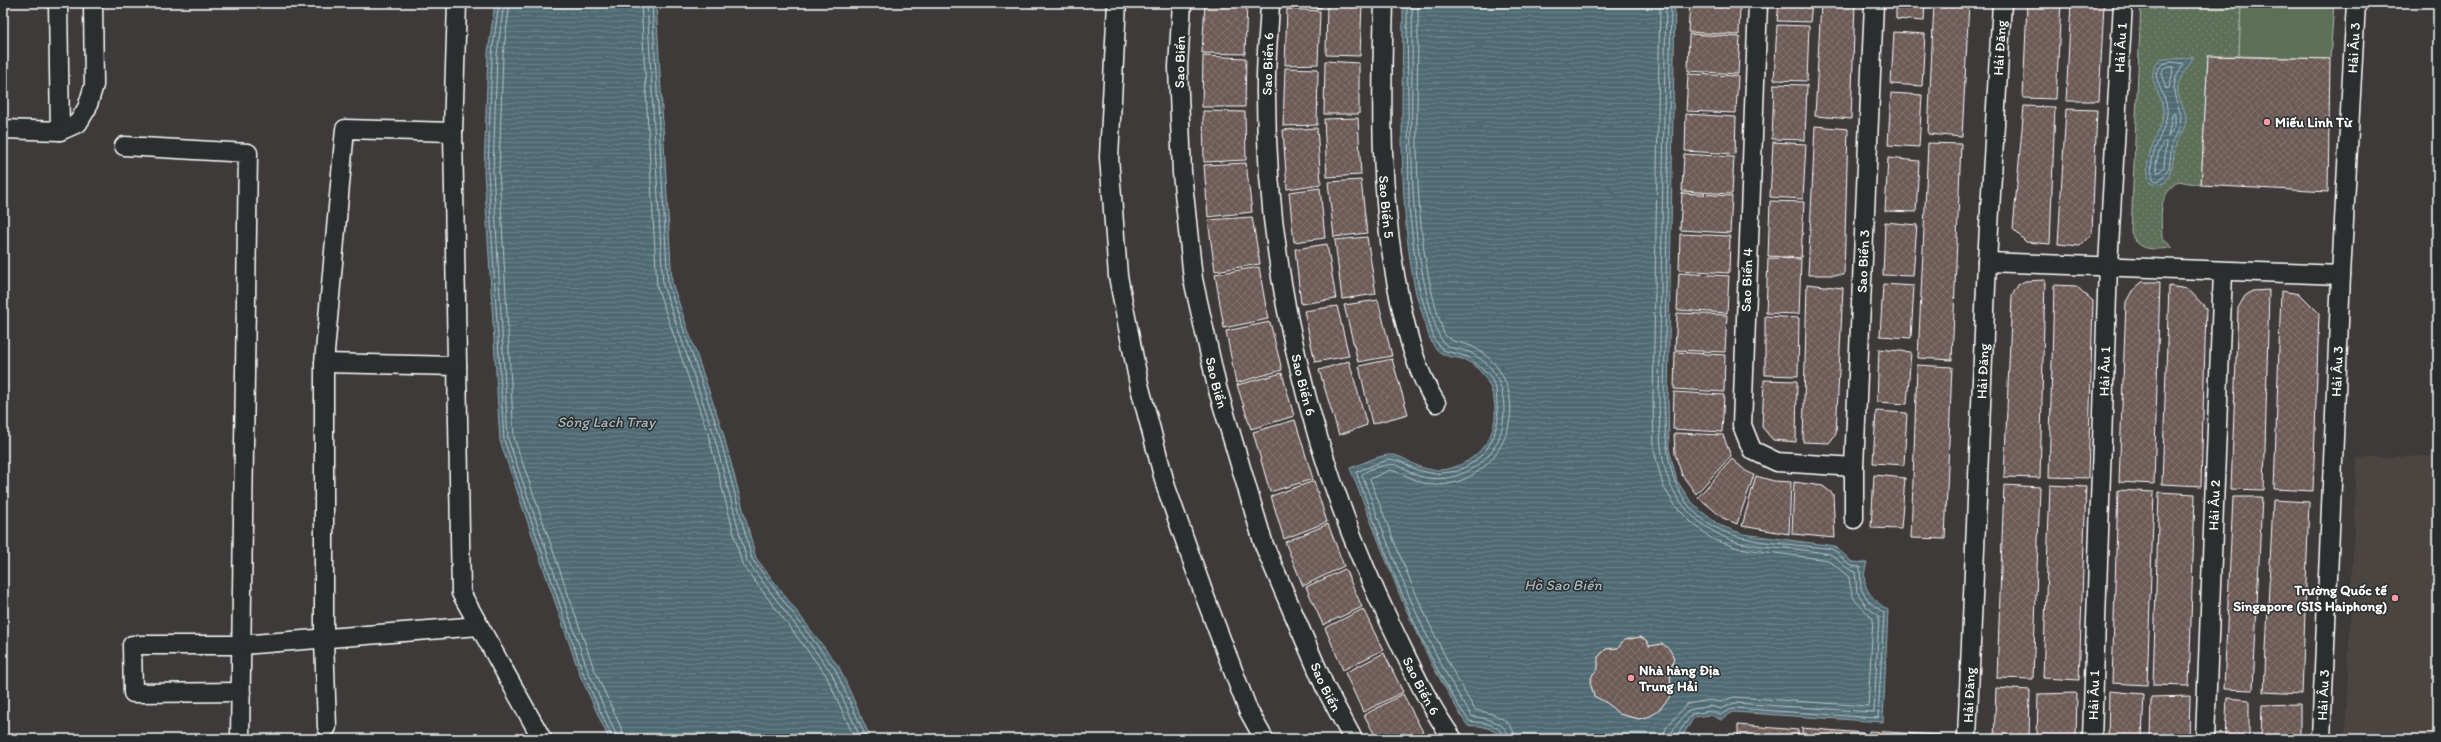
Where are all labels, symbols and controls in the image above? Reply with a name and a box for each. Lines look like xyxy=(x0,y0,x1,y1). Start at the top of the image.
street label: Hải Đăng xyxy=(1989,19,2010,76)
street label: Hải Âu 3 xyxy=(2344,21,2363,74)
street label: Hải Âu 1 xyxy=(2111,22,2130,73)
street label: Sao Biển 6 xyxy=(1258,32,1278,96)
street label: Sao Biển xyxy=(1171,36,1189,88)
place label: Miếu Linh Từ xyxy=(2275,114,2353,131)
marker: Miếu Linh Từ xyxy=(2262,117,2272,127)
street label: Sao Biển 5 xyxy=(1376,175,1398,239)
street label: Sao Biển 3 xyxy=(1853,229,1873,293)
street label: Sao Biển 4 xyxy=(1737,247,1757,312)
street label: Hải Đăng xyxy=(1973,342,1992,399)
street label: Hải Âu 1 xyxy=(2095,345,2114,396)
street label: Hải Âu 3 xyxy=(2327,345,2346,397)
street label: Sao Biển 6 xyxy=(1288,352,1320,417)
street label: Sao Biển xyxy=(1202,355,1231,410)
water label: Sông Lạch Tray xyxy=(557,413,657,431)
street label: Hải Âu 2 xyxy=(2205,479,2224,531)
water label: Hồ Sao Biển xyxy=(1524,576,1602,594)
place label: Trường Quốc tế Singapore (SIS Haiphong) xyxy=(2233,582,2388,615)
marker: Trường Quốc tế Singapore (SIS Haiphong) xyxy=(2390,593,2400,603)
street label: Sao Biển 6 xyxy=(1399,654,1443,718)
street label: Sao Biển xyxy=(1307,660,1345,714)
place label: Nhà hàng Địa Trung Hải xyxy=(1638,662,1720,695)
street label: Hải Đăng xyxy=(1959,666,1979,723)
street label: Hải Âu 1 xyxy=(2084,669,2103,720)
street label: Hải Âu 3 xyxy=(2313,669,2333,721)
marker: Nhà hàng Địa Trung Hải xyxy=(1626,673,1636,683)

